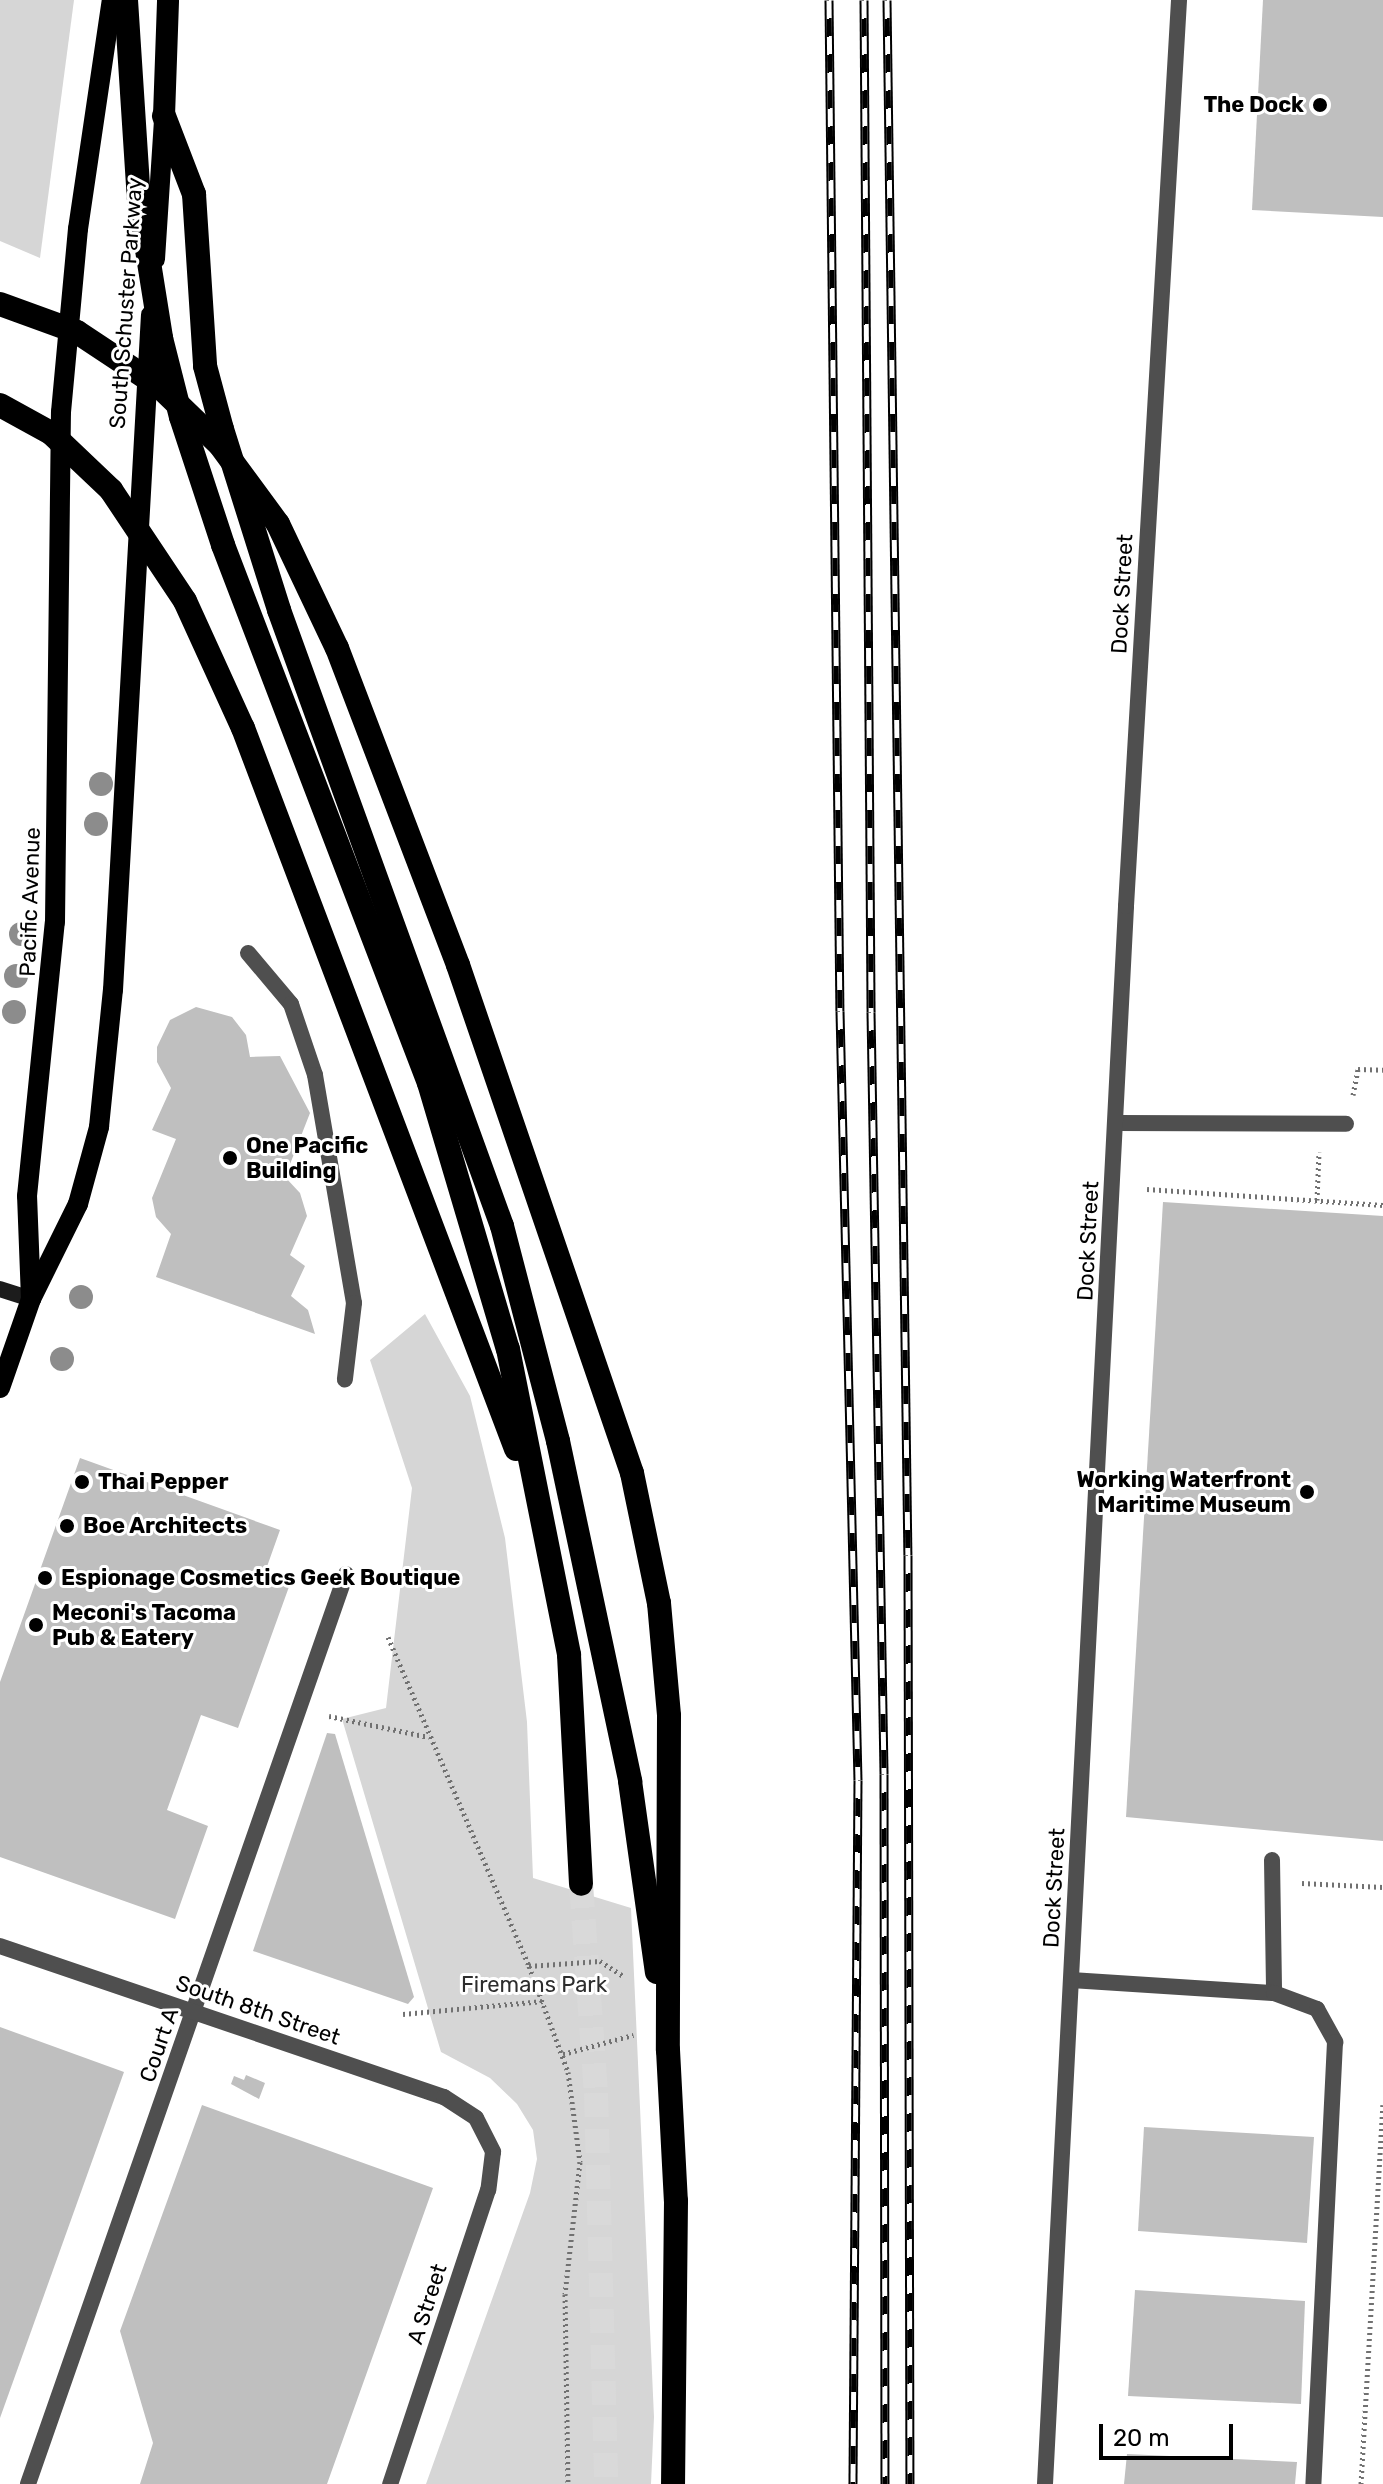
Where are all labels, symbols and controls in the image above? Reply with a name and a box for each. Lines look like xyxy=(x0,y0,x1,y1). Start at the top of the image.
place label: The Dock xyxy=(1203,92,1304,118)
marker: The Dock xyxy=(1311,96,1329,114)
street label: South Schuster Parkway xyxy=(104,176,148,430)
street label: Dock Street xyxy=(1106,533,1138,655)
street label: Pacific Avenue xyxy=(14,826,46,978)
place label: One Pacific Building xyxy=(246,1132,368,1184)
marker: One Pacific Building xyxy=(221,1149,239,1167)
street label: Dock Street xyxy=(1072,1180,1104,1302)
place label: Working Waterfront Maritime Museum xyxy=(1076,1466,1291,1518)
place label: Thai Pepper xyxy=(98,1469,228,1495)
marker: Thai Pepper xyxy=(73,1473,91,1491)
marker: Working Waterfront Maritime Museum xyxy=(1298,1483,1316,1501)
place label: Boe Architects xyxy=(83,1513,248,1539)
marker: Boe Architects xyxy=(58,1517,76,1535)
place label: Espionage Cosmetics Geek Boutique xyxy=(61,1565,460,1591)
marker: Espionage Cosmetics Geek Boutique xyxy=(36,1569,54,1587)
place label: Meconi's Tacoma Pub & Eatery xyxy=(52,1599,236,1650)
marker: Meconi's Tacoma Pub & Eatery xyxy=(27,1616,45,1634)
street label: Dock Street xyxy=(1038,1827,1070,1949)
street label: South 8th Street xyxy=(172,1970,344,2050)
park label: Firemans Park xyxy=(461,1972,607,1998)
street label: Court A xyxy=(134,2004,184,2086)
street label: A Street xyxy=(402,2260,452,2348)
scale bar xyxy=(1103,2408,1237,2458)
text: 20 m xyxy=(1113,2424,1170,2452)

